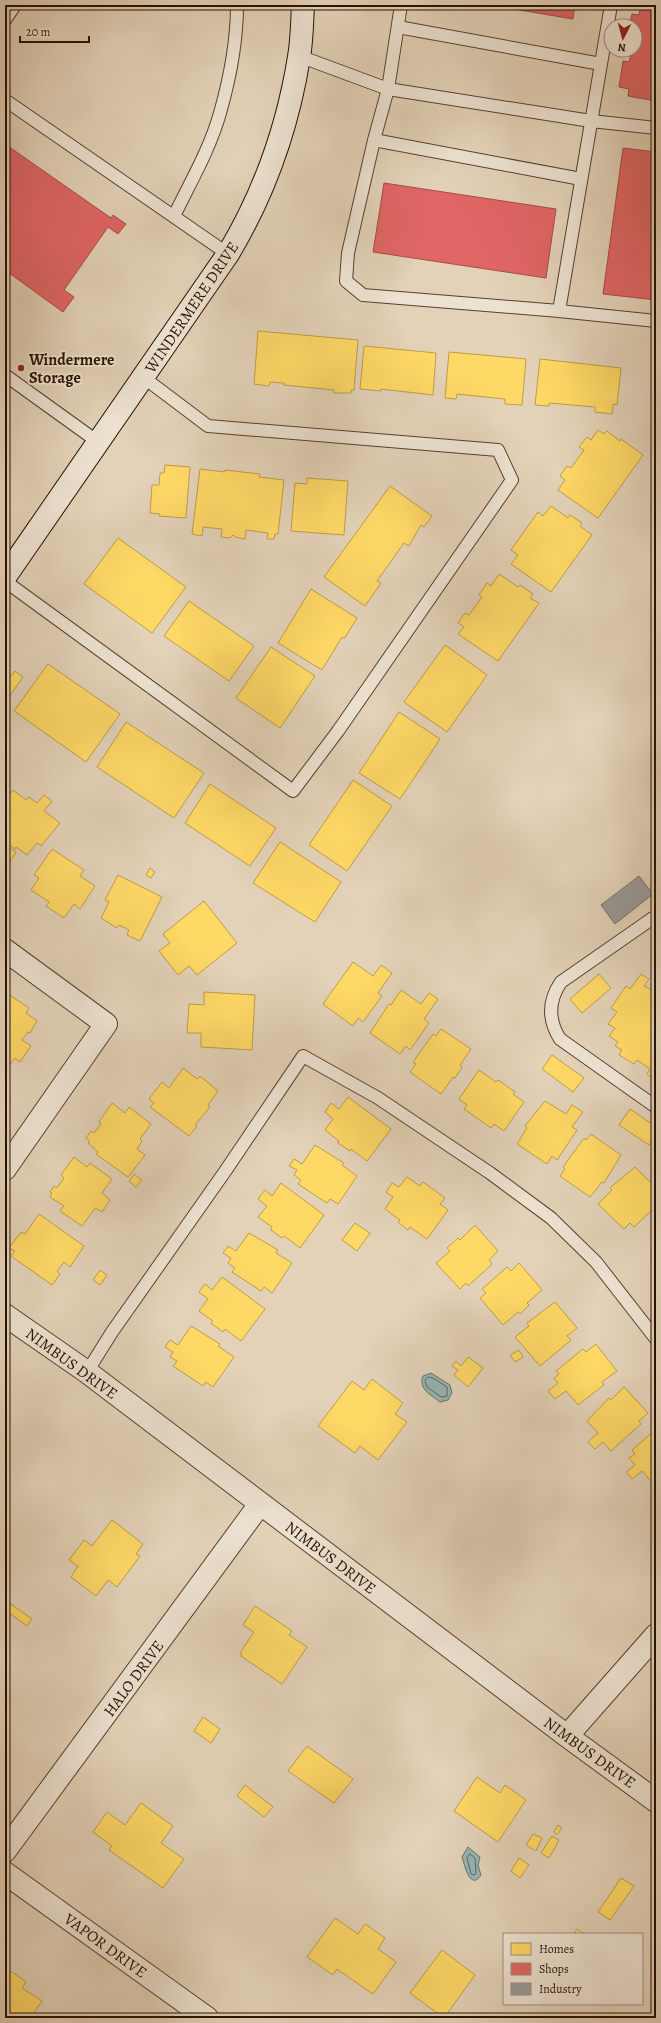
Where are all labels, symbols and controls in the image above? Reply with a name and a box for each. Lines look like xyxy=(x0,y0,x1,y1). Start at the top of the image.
scale bar xyxy=(20,18,89,44)
north arrow xyxy=(603,18,643,58)
text: 20 m xyxy=(26,24,50,40)
text: N xyxy=(617,40,627,55)
street label: WINDERMERE DRIVE xyxy=(139,238,244,378)
place label: Windermere Storage xyxy=(28,349,114,389)
marker: Windermere Storage xyxy=(16,363,26,373)
street label: NIMBUS DRIVE xyxy=(21,1323,122,1405)
street label: NIMBUS DRIVE xyxy=(280,1516,381,1599)
street label: HALO DRIVE xyxy=(99,1636,169,1721)
street label: NIMBUS DRIVE xyxy=(539,1712,640,1794)
street label: VAPOR DRIVE xyxy=(59,1908,151,1983)
legend xyxy=(503,1933,643,2005)
text: Homes xyxy=(539,1941,574,1957)
text: Shops xyxy=(539,1961,569,1977)
text: Industry xyxy=(539,1981,582,1997)

